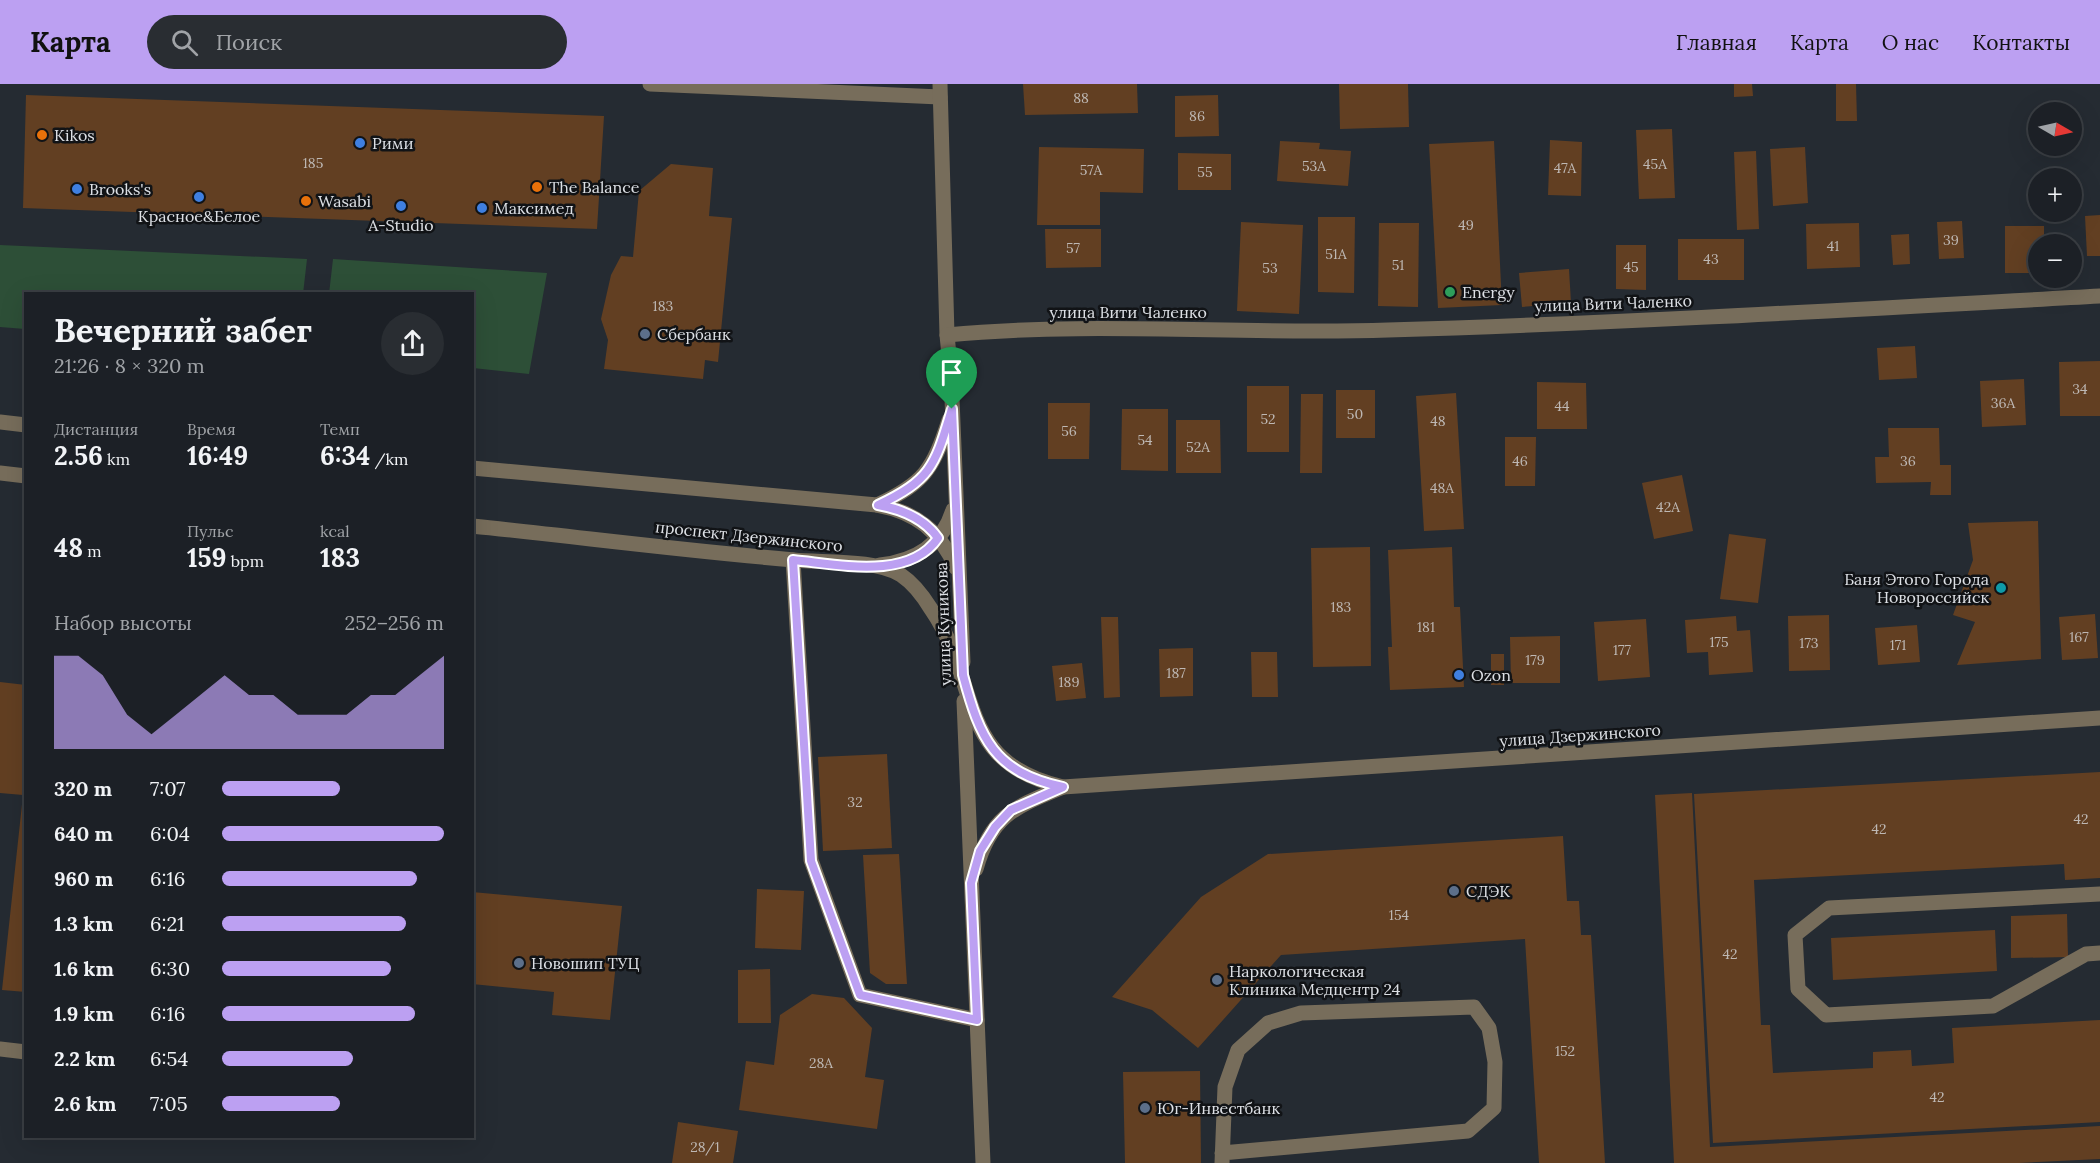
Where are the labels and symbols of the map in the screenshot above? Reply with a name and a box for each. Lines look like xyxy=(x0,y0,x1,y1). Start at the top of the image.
house number: 88 xyxy=(1073,89,1089,107)
north arrow xyxy=(2028,102,2082,156)
house number: 86 xyxy=(1189,107,1205,125)
place label: Kikos xyxy=(54,125,95,145)
marker: Kikos xyxy=(35,128,49,142)
place label: Рими xyxy=(372,133,414,153)
marker: Рими xyxy=(353,136,367,150)
house number: 185 xyxy=(303,154,323,172)
house number: 45А xyxy=(1643,155,1667,173)
house number: 53А xyxy=(1302,157,1326,175)
house number: 47А xyxy=(1554,159,1576,177)
house number: 57А xyxy=(1080,161,1103,179)
house number: 55 xyxy=(1197,163,1213,181)
place label: The Balance xyxy=(549,177,640,197)
place label: Brooks's xyxy=(89,179,151,199)
marker: The Balance xyxy=(530,180,544,194)
marker: Brooks's xyxy=(70,182,84,196)
marker: Красное&Белое xyxy=(192,190,206,204)
place label: Wasabi xyxy=(318,191,371,211)
marker: Wasabi xyxy=(299,194,313,208)
place label: Максимед xyxy=(494,198,574,218)
marker: A-Studio xyxy=(394,199,408,213)
marker: Максимед xyxy=(475,201,489,215)
place label: Красное&Белое xyxy=(138,206,261,226)
place label: A-Studio xyxy=(367,215,434,235)
house number: 49 xyxy=(1458,216,1474,234)
house number: 39 xyxy=(1943,231,1959,249)
house number: 41 xyxy=(1827,237,1839,255)
house number: 57 xyxy=(1066,239,1081,257)
house number: 51А xyxy=(1325,245,1347,263)
house number: 43 xyxy=(1703,250,1719,268)
house number: 51 xyxy=(1392,256,1404,274)
house number: 45 xyxy=(1623,258,1639,276)
house number: 53 xyxy=(1262,259,1278,277)
place label: Energy xyxy=(1462,282,1515,302)
marker: Energy xyxy=(1443,285,1457,299)
street label: улица Вити Чаленко xyxy=(1534,290,1692,316)
house number: 183 xyxy=(653,297,674,315)
street label: улица Вити Чаленко xyxy=(1049,302,1207,322)
place label: Сбербанк xyxy=(657,324,731,344)
marker: Сбербанк xyxy=(638,327,652,341)
pin xyxy=(926,347,977,409)
house number: 34 xyxy=(2072,380,2088,398)
house number: 36А xyxy=(1991,394,2016,412)
house number: 44 xyxy=(1554,397,1570,415)
house number: 50 xyxy=(1347,405,1363,423)
house number: 52 xyxy=(1260,410,1276,428)
house number: 48 xyxy=(1430,412,1446,430)
house number: 56 xyxy=(1061,422,1077,440)
house number: 54 xyxy=(1137,431,1153,449)
house number: 52А xyxy=(1186,438,1210,456)
house number: 46 xyxy=(1512,452,1528,470)
house number: 36 xyxy=(1900,452,1916,470)
house number: 48А xyxy=(1430,479,1454,497)
house number: 42А xyxy=(1656,498,1680,516)
street label: проспект Дзержинского xyxy=(654,516,844,556)
street label: улица Куникова xyxy=(931,562,955,686)
place label: Баня Этого Города Новороссийск xyxy=(1844,569,1989,607)
marker: Баня Этого Города Новороссийск xyxy=(1994,581,2008,595)
house number: 183 xyxy=(1331,598,1352,616)
house number: 181 xyxy=(1417,618,1435,636)
house number: 167 xyxy=(2069,628,2089,646)
house number: 175 xyxy=(1709,633,1729,651)
house number: 173 xyxy=(1799,634,1819,652)
house number: 171 xyxy=(1890,636,1906,654)
house number: 177 xyxy=(1613,641,1632,659)
house number: 179 xyxy=(1525,651,1545,669)
house number: 187 xyxy=(1166,664,1186,682)
place label: Ozon xyxy=(1471,665,1511,685)
marker: Ozon xyxy=(1452,668,1466,682)
house number: 189 xyxy=(1059,673,1079,691)
street label: улица Дзержинского xyxy=(1499,719,1661,751)
house number: 32 xyxy=(847,793,863,811)
house number: 42 xyxy=(2073,810,2089,828)
house number: 42 xyxy=(1871,820,1887,838)
place label: СДЭК xyxy=(1466,881,1510,901)
marker: СДЭК xyxy=(1447,884,1461,898)
house number: 154 xyxy=(1389,906,1410,924)
house number: 42 xyxy=(1722,945,1738,963)
place label: Новошип ТУЦ xyxy=(531,953,640,973)
marker: Новошип ТУЦ xyxy=(512,956,526,970)
place label: Наркологическая Клиника Медцентр 24 xyxy=(1229,961,1401,999)
marker: Наркологическая Клиника Медцентр 24 xyxy=(1210,973,1224,987)
house number: 152 xyxy=(1555,1042,1575,1060)
house number: 28А xyxy=(809,1054,833,1072)
house number: 42 xyxy=(1929,1088,1945,1106)
place label: Юг-Инвестбанк xyxy=(1157,1098,1281,1118)
marker: Юг-Инвестбанк xyxy=(1138,1101,1152,1115)
house number: 28/1 xyxy=(690,1138,720,1156)

